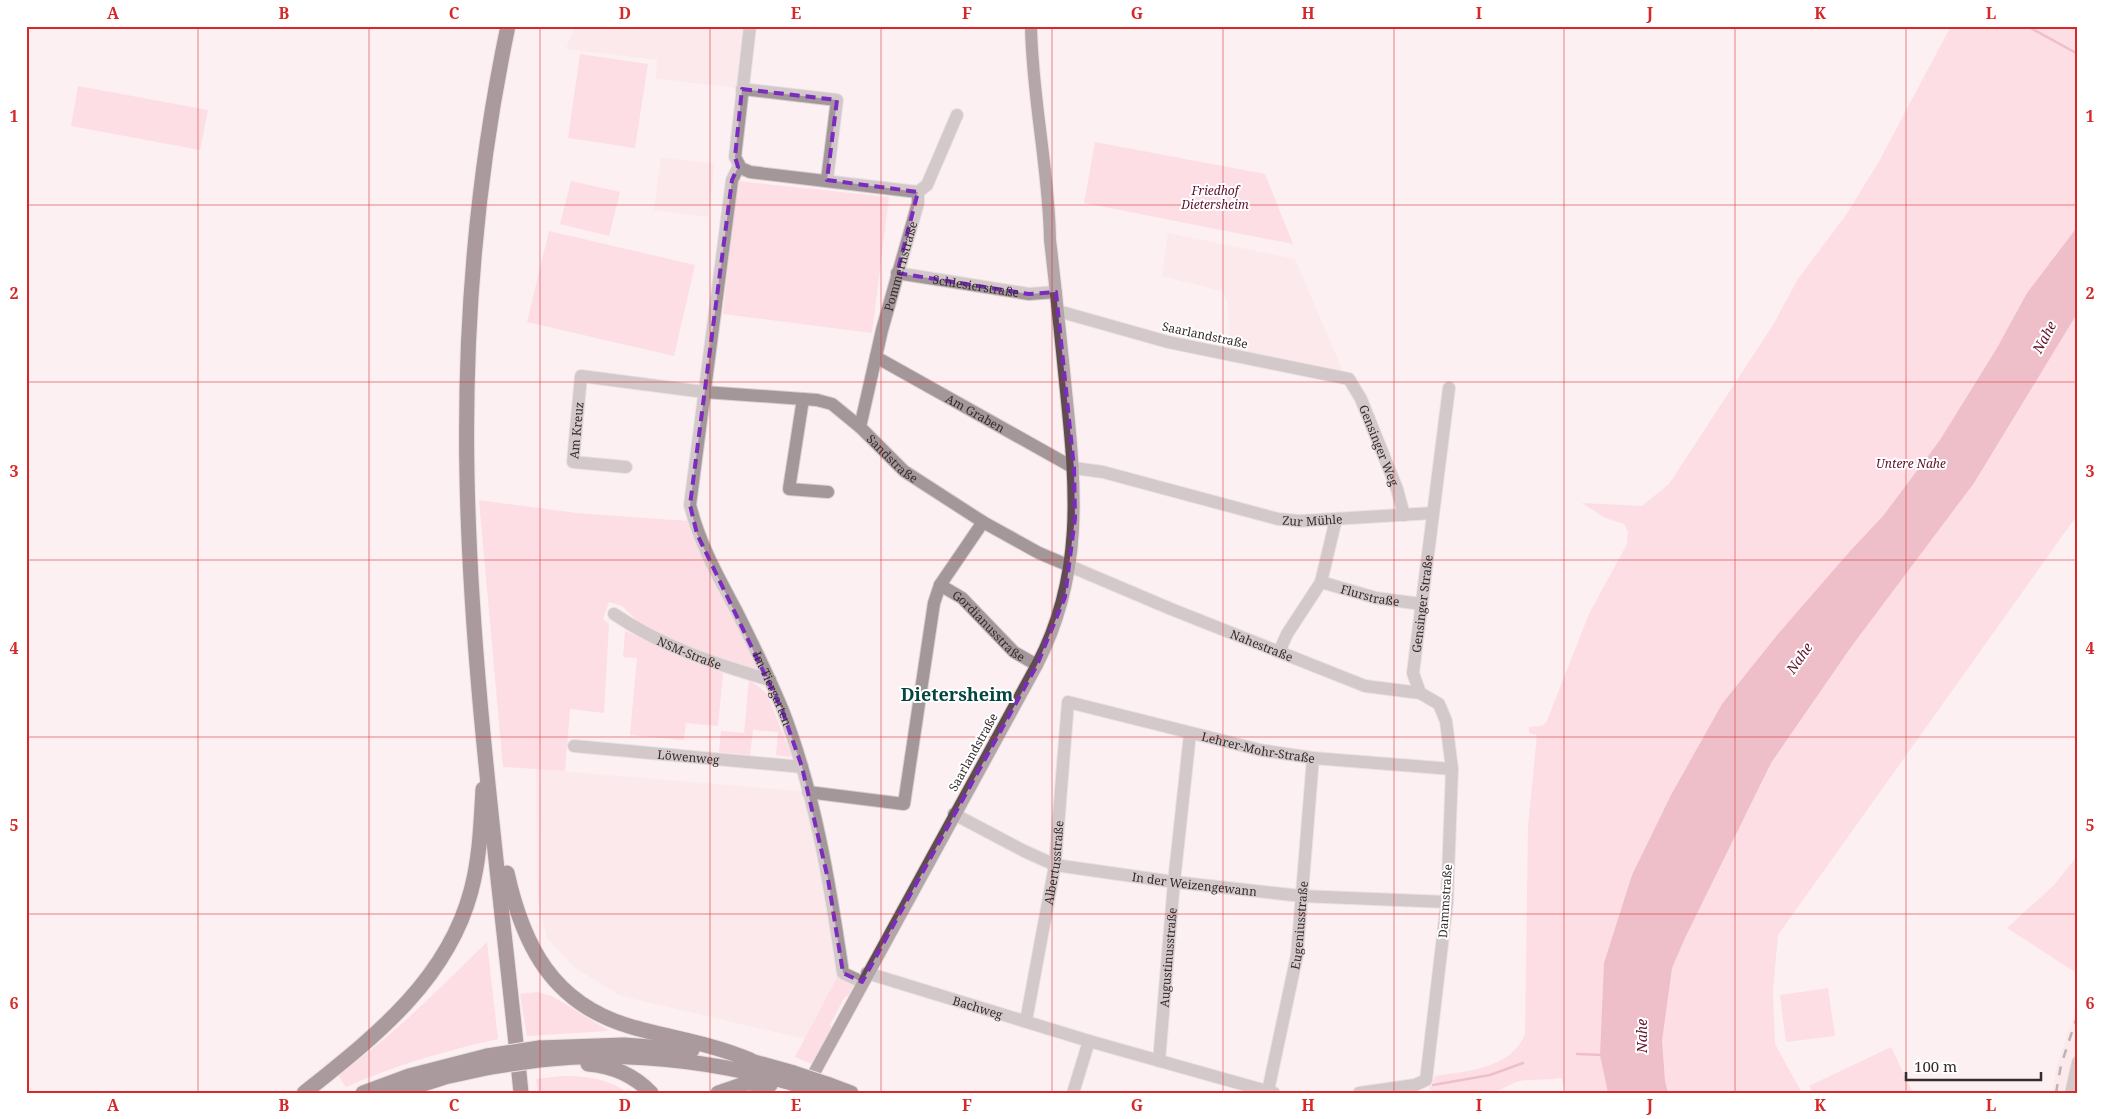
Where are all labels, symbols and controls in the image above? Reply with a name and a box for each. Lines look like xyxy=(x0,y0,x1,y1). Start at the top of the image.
text: A xyxy=(107,2,120,24)
text: B xyxy=(279,2,290,24)
text: C xyxy=(449,2,460,24)
text: D xyxy=(619,2,631,24)
text: E xyxy=(791,2,801,24)
text: F xyxy=(962,2,972,24)
text: G xyxy=(1131,2,1143,24)
text: H xyxy=(1301,2,1315,24)
text: I xyxy=(1476,2,1482,24)
text: J xyxy=(1646,2,1654,24)
text: K xyxy=(1814,2,1826,24)
text: L xyxy=(1986,2,1996,24)
text: 1 xyxy=(9,105,19,127)
text: 1 xyxy=(2085,105,2095,127)
park label: Friedhof Dietersheim xyxy=(1180,182,1249,213)
street label: Pommernstraße xyxy=(879,219,921,313)
street label: Schlesierstraße xyxy=(931,270,1021,301)
text: 2 xyxy=(9,282,19,304)
text: 2 xyxy=(2085,282,2095,304)
water label: Nahe xyxy=(2027,317,2060,357)
street label: Saarlandstraße xyxy=(1161,318,1249,352)
street label: Am Graben xyxy=(943,389,1008,436)
street label: Am Kreuz xyxy=(565,401,587,460)
street label: Gensinger Weg xyxy=(1356,402,1404,489)
street label: Sandstraße xyxy=(863,430,921,486)
park label: Untere Nahe xyxy=(1876,455,1946,472)
text: 3 xyxy=(9,460,19,482)
text: 3 xyxy=(2085,460,2095,482)
street label: Zur Mühle xyxy=(1282,510,1343,530)
street label: Gensinger Straße xyxy=(1407,554,1436,654)
street label: Flurstraße xyxy=(1339,580,1401,610)
street label: Gordianusstraße xyxy=(949,586,1028,665)
street label: Nahestraße xyxy=(1228,625,1296,665)
street label: NSM-Straße xyxy=(655,632,724,673)
text: 4 xyxy=(9,637,19,659)
text: 4 xyxy=(2085,637,2095,659)
water label: Nahe xyxy=(1781,639,1817,678)
street label: Im Tiergarten xyxy=(749,649,796,728)
district label: Dietersheim xyxy=(901,682,1013,706)
street label: Saarlandstraße xyxy=(944,710,1002,794)
street label: Lehrer-Mohr-Straße xyxy=(1200,727,1316,767)
street label: Löwenweg xyxy=(657,745,721,768)
text: 5 xyxy=(9,814,19,836)
text: 5 xyxy=(2085,814,2095,836)
street label: Albertusstraße xyxy=(1039,820,1067,906)
street label: Dammstraße xyxy=(1434,863,1456,939)
street label: In der Weizengewann xyxy=(1131,868,1258,900)
street label: Eugeniusstraße xyxy=(1286,880,1311,971)
street label: Augustinusstraße xyxy=(1155,907,1180,1008)
street label: Bachweg xyxy=(951,991,1005,1023)
text: 6 xyxy=(9,992,19,1014)
text: 6 xyxy=(2085,992,2095,1014)
water label: Nahe xyxy=(1632,1019,1651,1054)
scale bar xyxy=(1906,1049,2042,1081)
text: 100 m xyxy=(1914,1056,1957,1076)
text: A xyxy=(107,1094,120,1116)
text: B xyxy=(279,1094,290,1116)
text: C xyxy=(449,1094,460,1116)
text: D xyxy=(619,1094,631,1116)
text: E xyxy=(791,1094,801,1116)
text: F xyxy=(962,1094,972,1116)
text: G xyxy=(1131,1094,1143,1116)
text: H xyxy=(1301,1094,1315,1116)
text: I xyxy=(1476,1094,1482,1116)
text: J xyxy=(1646,1094,1654,1116)
text: K xyxy=(1814,1094,1826,1116)
text: L xyxy=(1986,1094,1996,1116)

